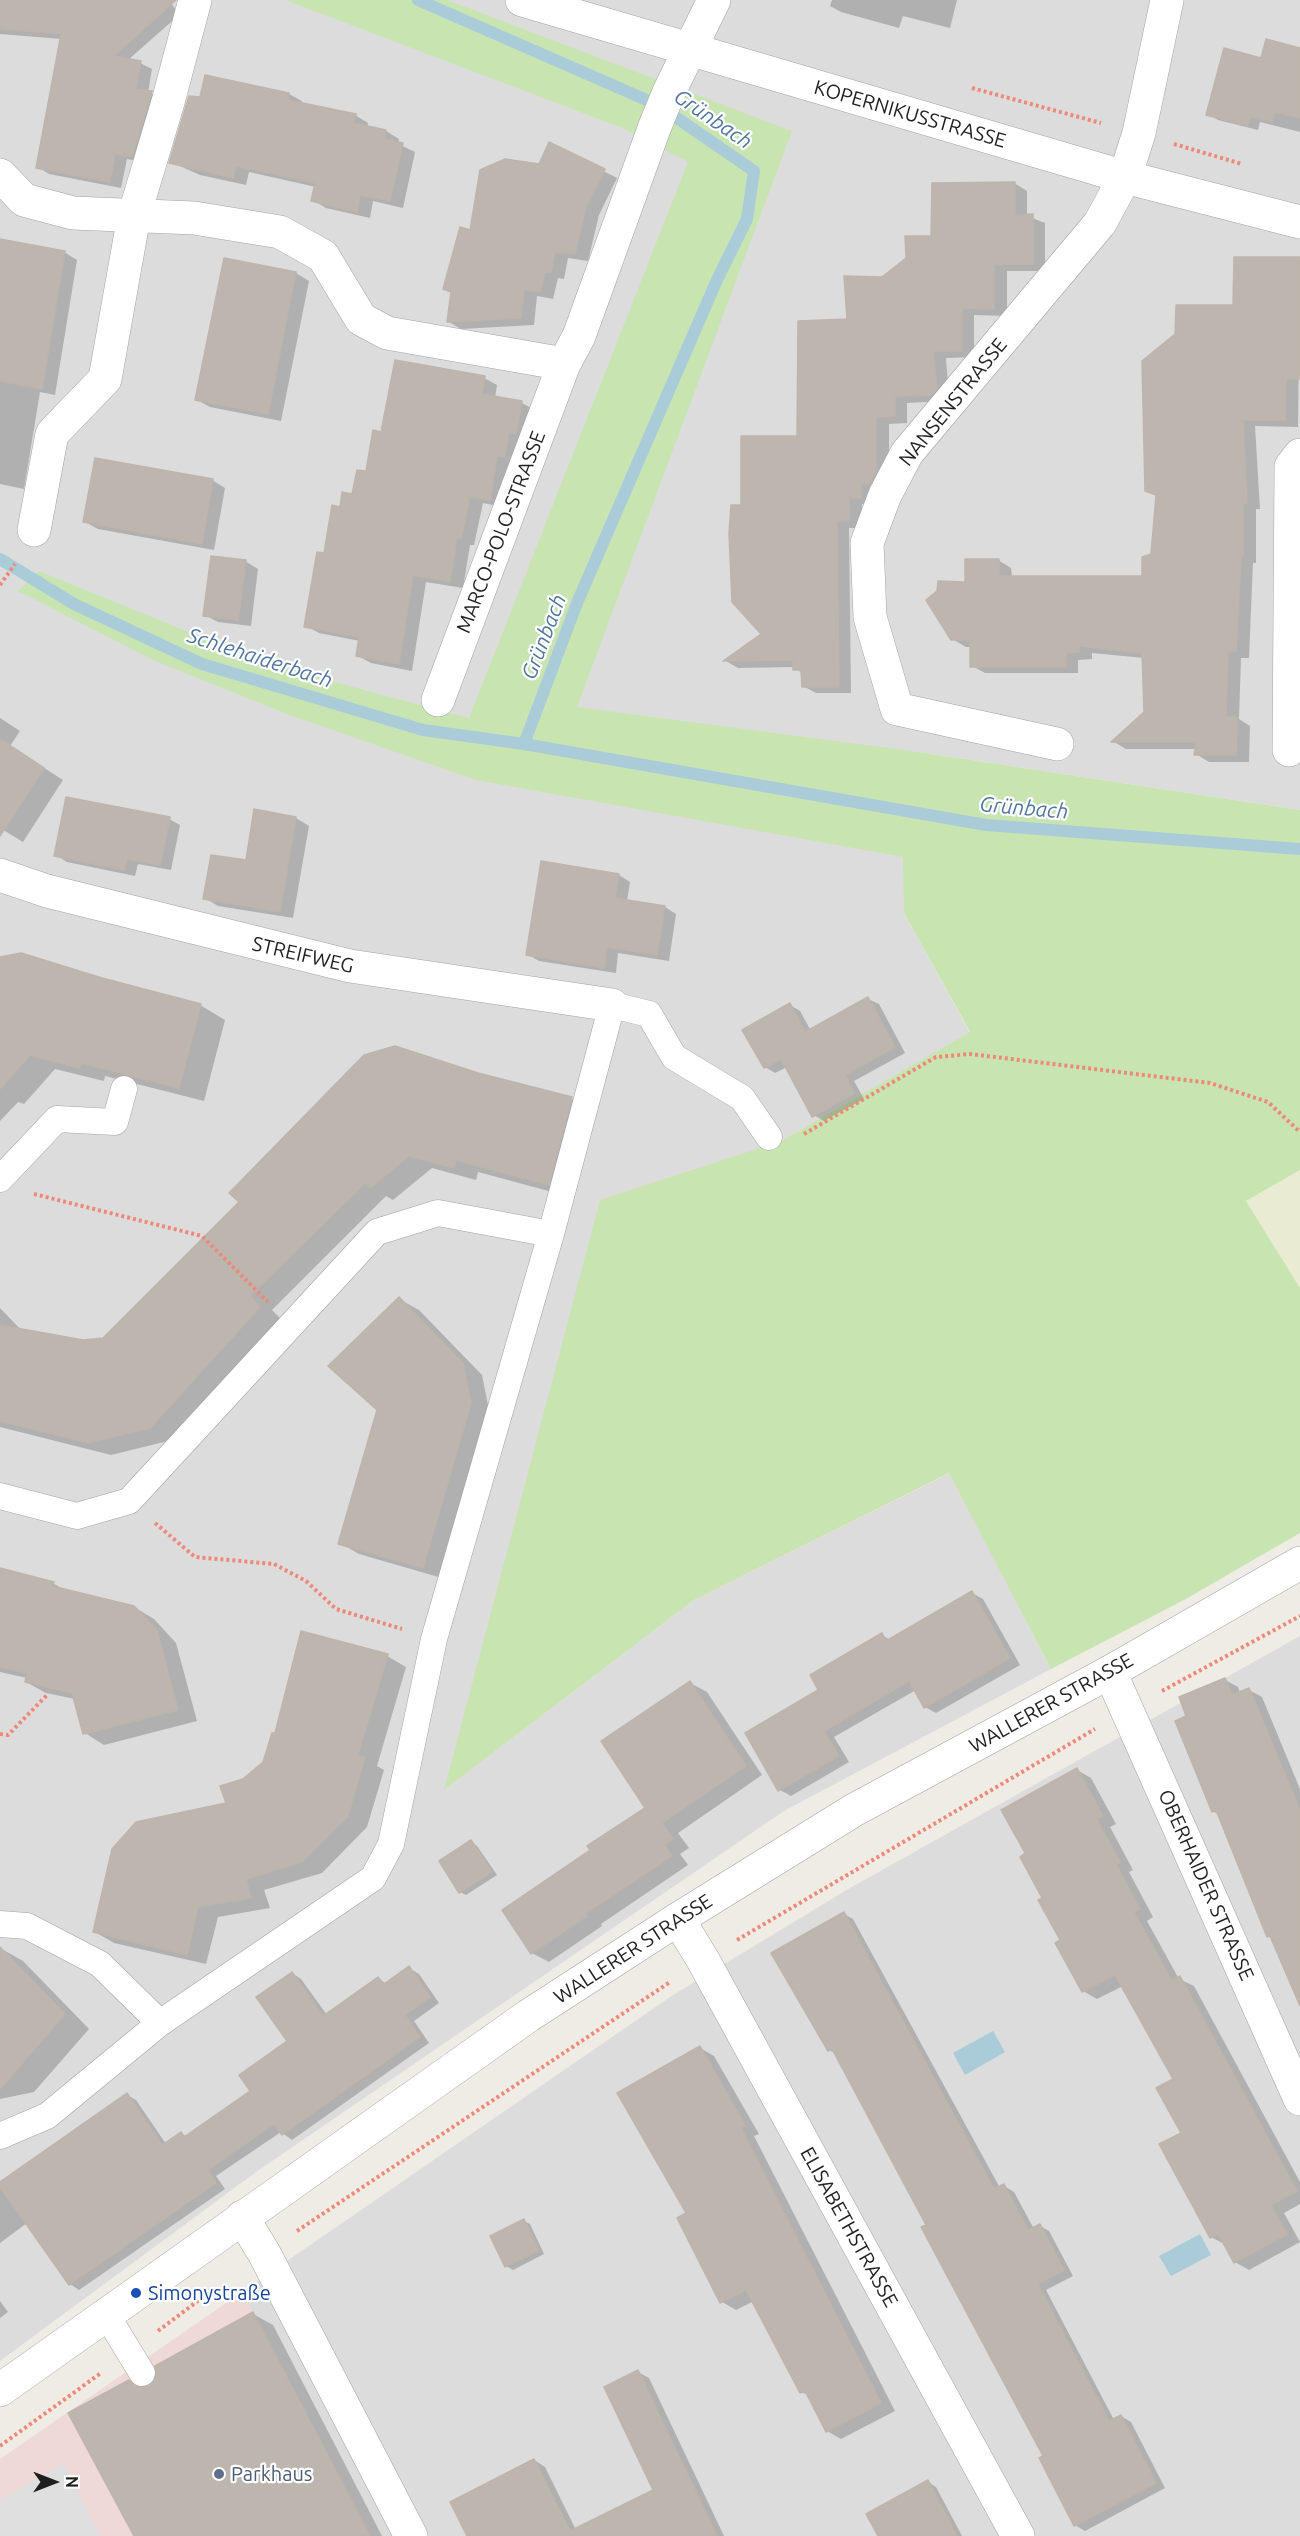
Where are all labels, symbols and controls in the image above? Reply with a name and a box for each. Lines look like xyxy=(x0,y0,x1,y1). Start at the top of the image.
street label: KOPERNIKUSSTRASSE xyxy=(811,75,1009,153)
water label: Grünbach xyxy=(669,84,757,154)
street label: NANSENSTRASSE xyxy=(894,333,1012,471)
street label: MARCO-POLO-STRASSE xyxy=(451,428,551,636)
water label: Grünbach xyxy=(516,591,572,683)
water label: Schlehaiderbach xyxy=(184,623,336,693)
water label: Grünbach xyxy=(979,792,1069,824)
street label: STREIFWEG xyxy=(250,932,356,978)
street label: WALLERER STRASSE xyxy=(965,1648,1137,1758)
street label: OBERHAIDER STRASSE xyxy=(1153,1786,1259,1984)
street label: WALLERER STRASSE xyxy=(549,1889,717,2009)
street label: ELISABETHSTRASSE xyxy=(795,2143,903,2311)
place label: Simonystraße xyxy=(148,2281,271,2305)
marker: Simonystraße xyxy=(129,2286,143,2300)
north arrow xyxy=(24,2452,84,2512)
place label: Parkhaus xyxy=(231,2462,313,2486)
marker: Parkhaus xyxy=(212,2467,226,2481)
text: N xyxy=(63,2476,81,2488)

